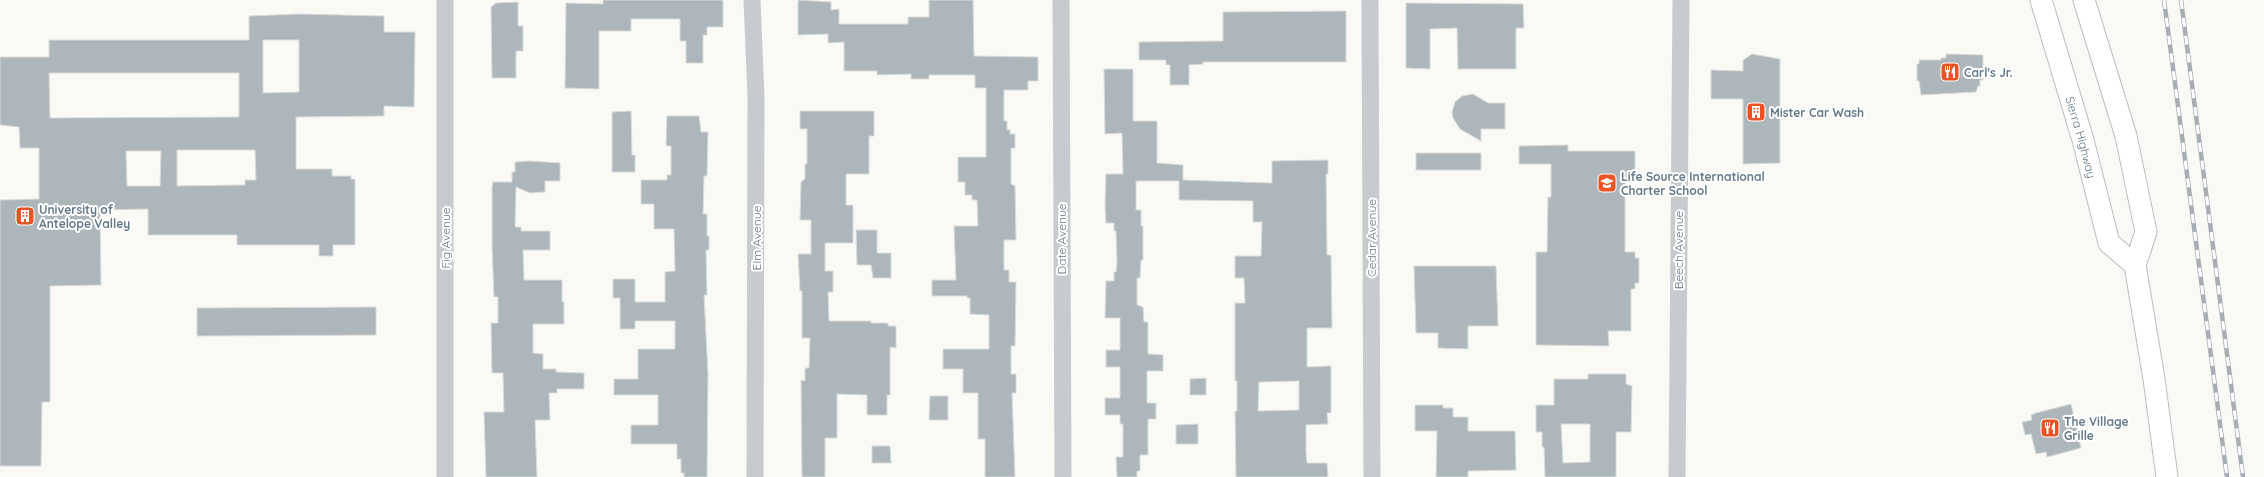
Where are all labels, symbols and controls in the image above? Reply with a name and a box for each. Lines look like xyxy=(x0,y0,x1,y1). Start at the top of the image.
restaurant icon: Carl's Jr. xyxy=(1939,61,1961,83)
place label: Carl's Jr. xyxy=(1964,65,2013,80)
street label: Sierra Highway xyxy=(2063,94,2100,180)
building icon: Mister Car Wash xyxy=(1745,101,1767,123)
place label: Mister Car Wash xyxy=(1770,105,1864,120)
place label: Life Source International Charter School xyxy=(1621,169,1765,198)
school or university icon: Life Source International Charter School xyxy=(1596,172,1618,194)
street label: Cedar Avenue xyxy=(1364,199,1379,277)
place label: University of Antelope Valley xyxy=(39,202,130,231)
street label: Date Avenue xyxy=(1054,203,1069,275)
building icon: University of Antelope Valley xyxy=(14,205,36,227)
street label: Elm Avenue xyxy=(749,205,764,270)
street label: Fig Avenue xyxy=(438,207,453,269)
street label: Beech Avenue xyxy=(1671,210,1686,289)
place label: The Village Grille xyxy=(2064,414,2128,443)
restaurant icon: The Village Grille xyxy=(2039,417,2061,439)

